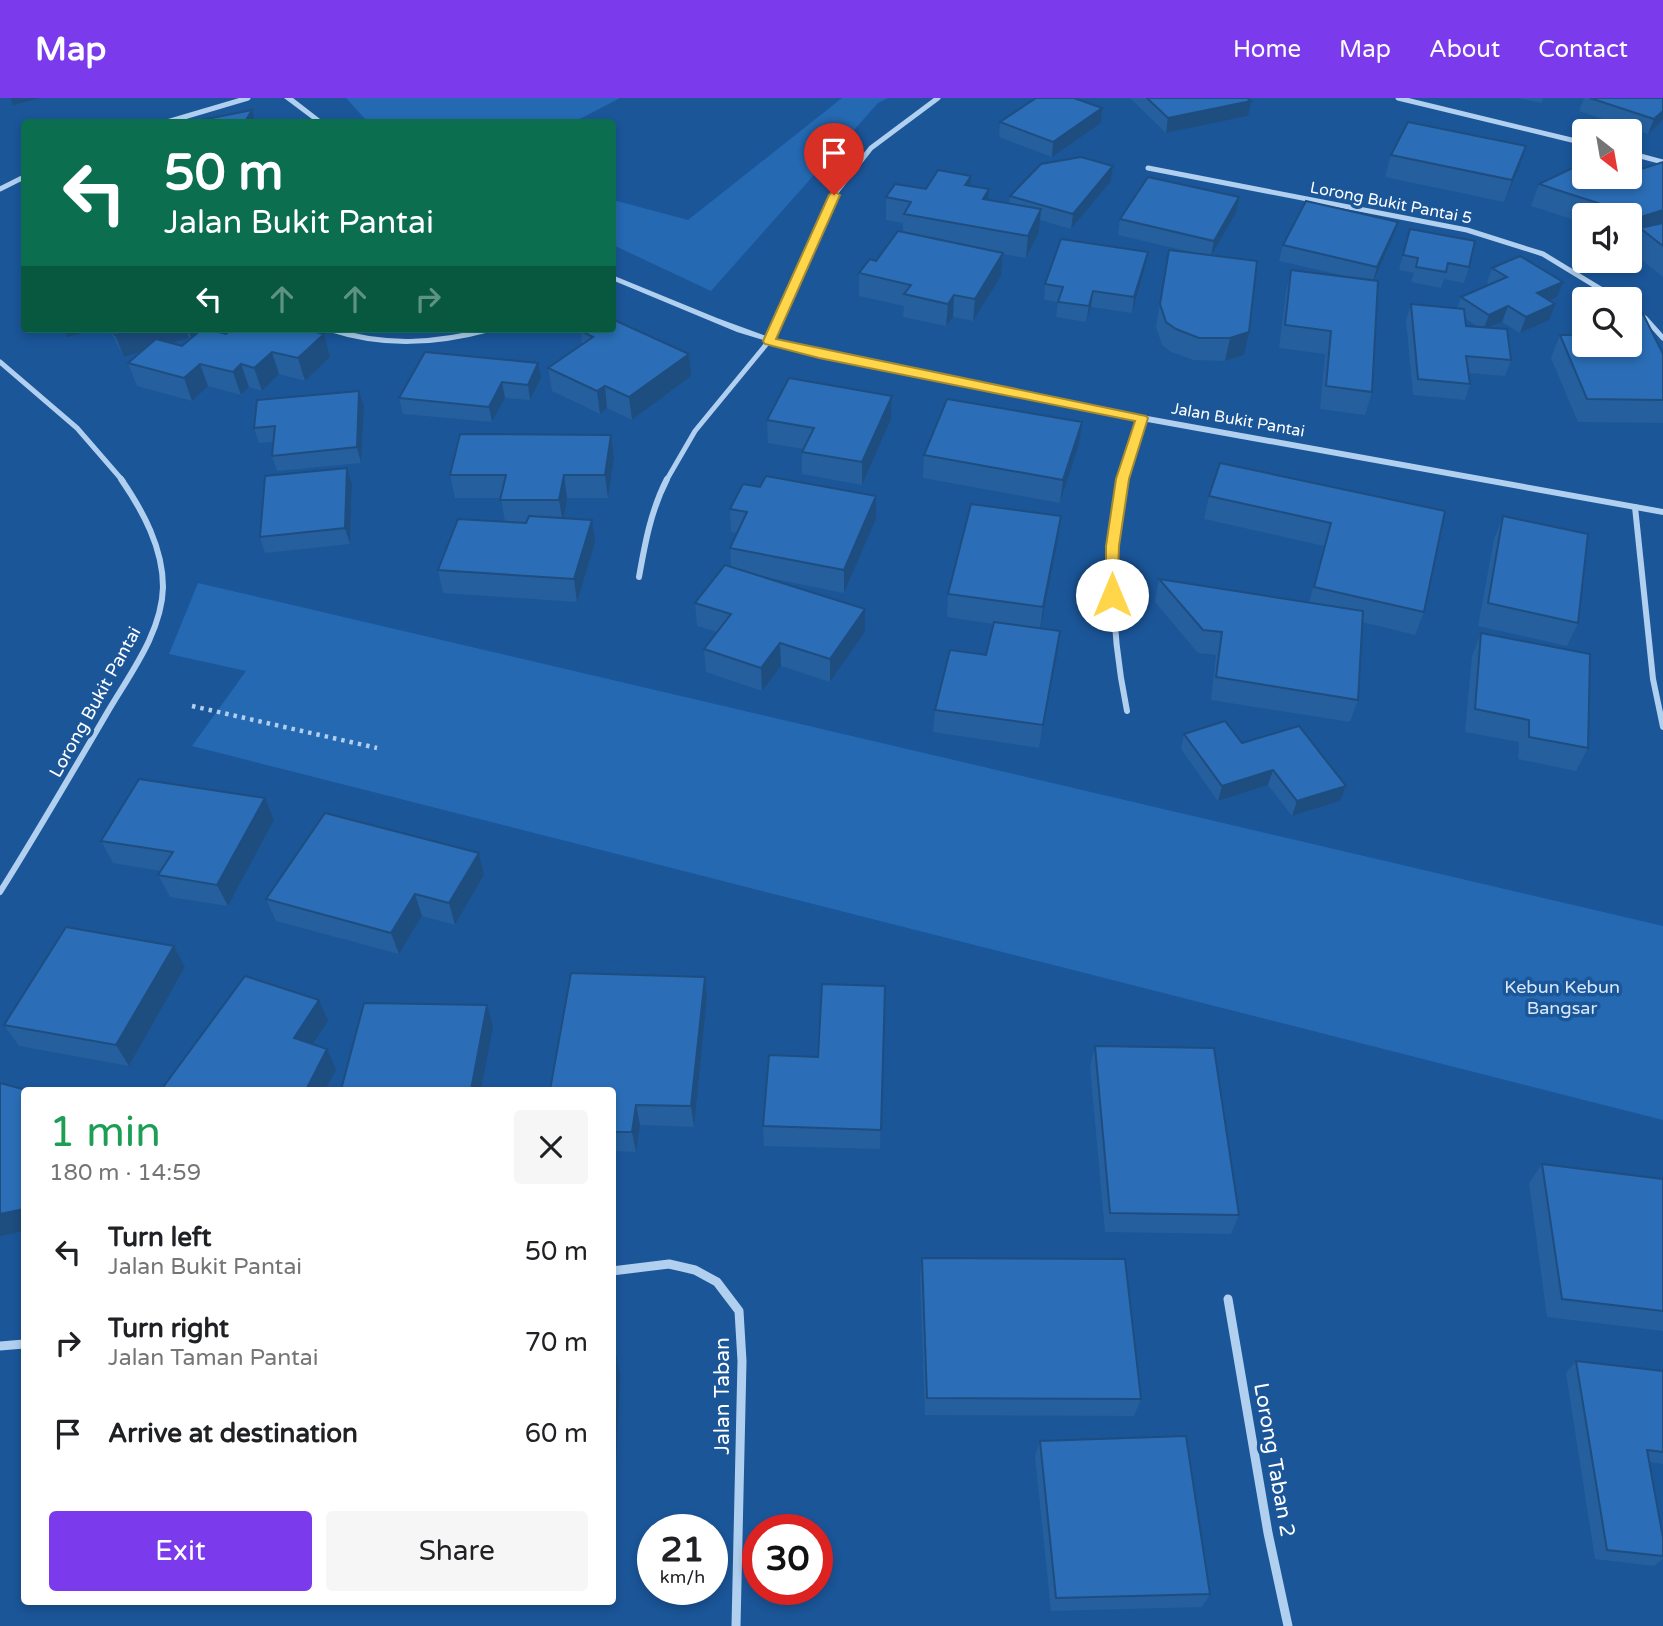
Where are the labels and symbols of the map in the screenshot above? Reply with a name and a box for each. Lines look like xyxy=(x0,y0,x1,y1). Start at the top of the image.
north arrow xyxy=(1572,119,1642,189)
pin xyxy=(804,123,864,195)
street label: Lorong Bukit Pantai 5 xyxy=(1308,177,1474,229)
street label: Jalan Bukit Pantai xyxy=(1170,398,1306,442)
position arrow xyxy=(1075,558,1149,632)
street label: Lorong Bukit Pantai xyxy=(44,623,146,781)
park label: Kebun Kebun Bangsar xyxy=(1504,976,1620,1019)
street label: Jalan Taban xyxy=(710,1337,735,1455)
street label: Lorong Taban 2 xyxy=(1248,1381,1300,1539)
speed limit sign: 30 xyxy=(742,1514,833,1605)

